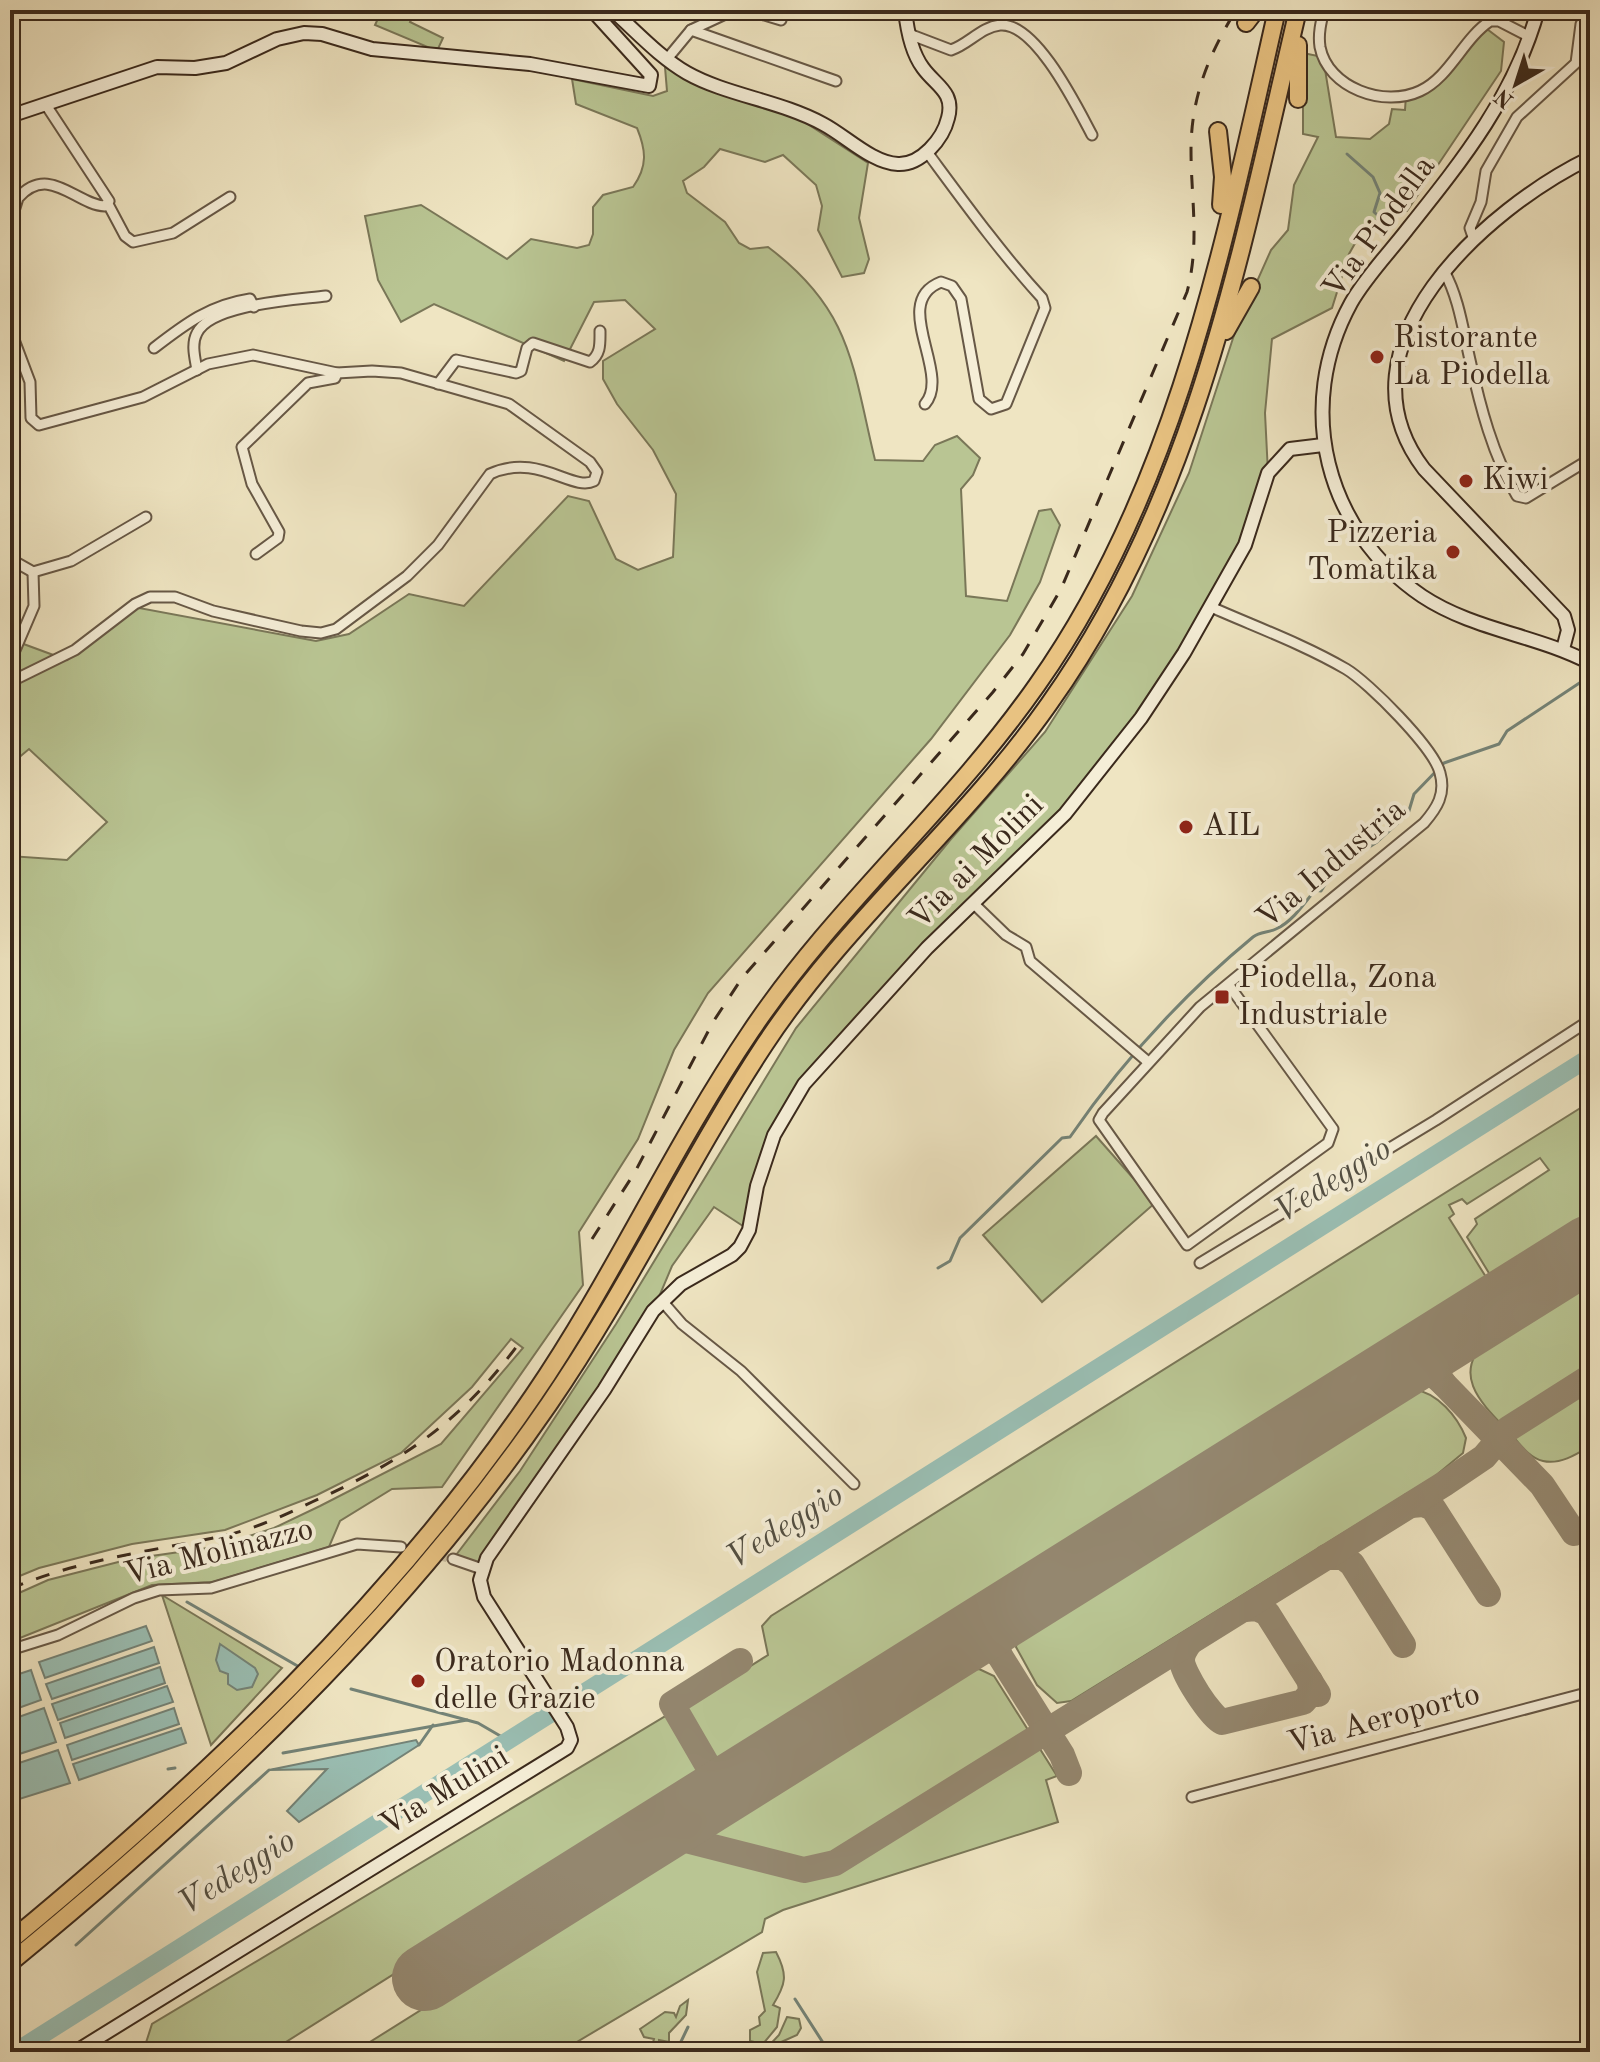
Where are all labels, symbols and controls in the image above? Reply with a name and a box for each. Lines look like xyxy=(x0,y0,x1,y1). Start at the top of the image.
north arrow xyxy=(1476,44,1556,124)
text: N xyxy=(1491,84,1518,112)
street label: Via Piodella xyxy=(1318,151,1442,305)
place label: Ristorante La Piodella xyxy=(1393,323,1550,392)
marker: Ristorante La Piodella xyxy=(1368,348,1386,366)
place label: Kiwi xyxy=(1482,465,1548,497)
marker: Kiwi xyxy=(1457,472,1475,490)
place label: Pizzeria Tomatika xyxy=(1307,518,1437,587)
marker: Pizzeria Tomatika xyxy=(1444,543,1462,561)
street label: Via ai Molini xyxy=(903,789,1051,937)
street label: Via Industria xyxy=(1252,794,1413,936)
place label: AIL xyxy=(1202,811,1261,843)
marker: AIL xyxy=(1177,818,1195,836)
place label: Piodella, Zona Industriale xyxy=(1238,963,1437,1032)
marker: Piodella, Zona Industriale xyxy=(1213,988,1231,1006)
water label: Vedeggio xyxy=(1268,1132,1398,1230)
water label: Vedeggio xyxy=(720,1478,850,1576)
street label: Via Molinazzo xyxy=(121,1514,317,1592)
place label: Oratorio Madonna delle Grazie xyxy=(434,1647,685,1716)
marker: Oratorio Madonna delle Grazie xyxy=(409,1672,427,1690)
street label: Via Aeroporto xyxy=(1284,1679,1484,1761)
street label: Via Mulini xyxy=(375,1741,515,1843)
water label: Vedeggio xyxy=(172,1824,302,1922)

